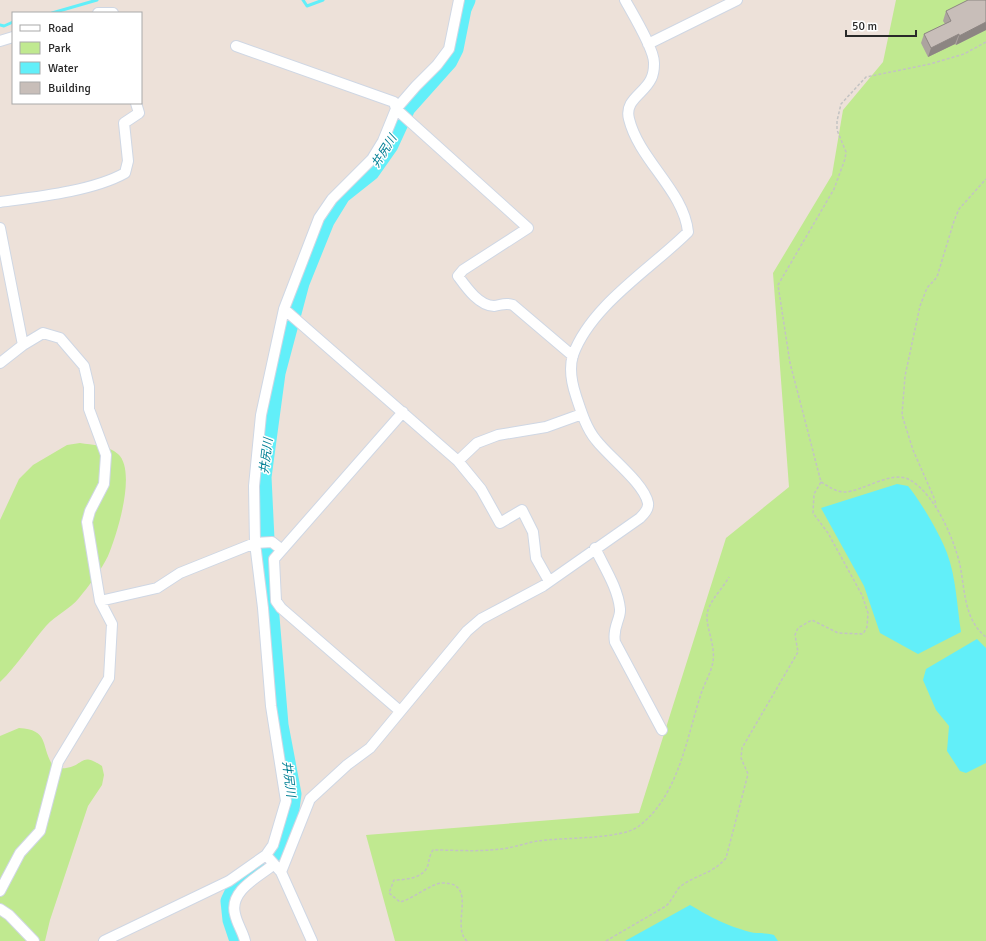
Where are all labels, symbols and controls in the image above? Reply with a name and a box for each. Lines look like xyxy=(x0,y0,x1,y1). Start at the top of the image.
legend xyxy=(12,12,142,104)
scale bar xyxy=(846,12,916,38)
text: 50 m xyxy=(852,19,877,34)
text: Road xyxy=(48,21,74,36)
text: Park xyxy=(48,41,71,56)
text: Water xyxy=(48,61,79,76)
text: Building xyxy=(48,81,91,96)
water label: 井尻川 xyxy=(369,130,401,171)
water label: 井尻川 xyxy=(257,435,276,475)
water label: 井尻川 xyxy=(279,760,298,800)

